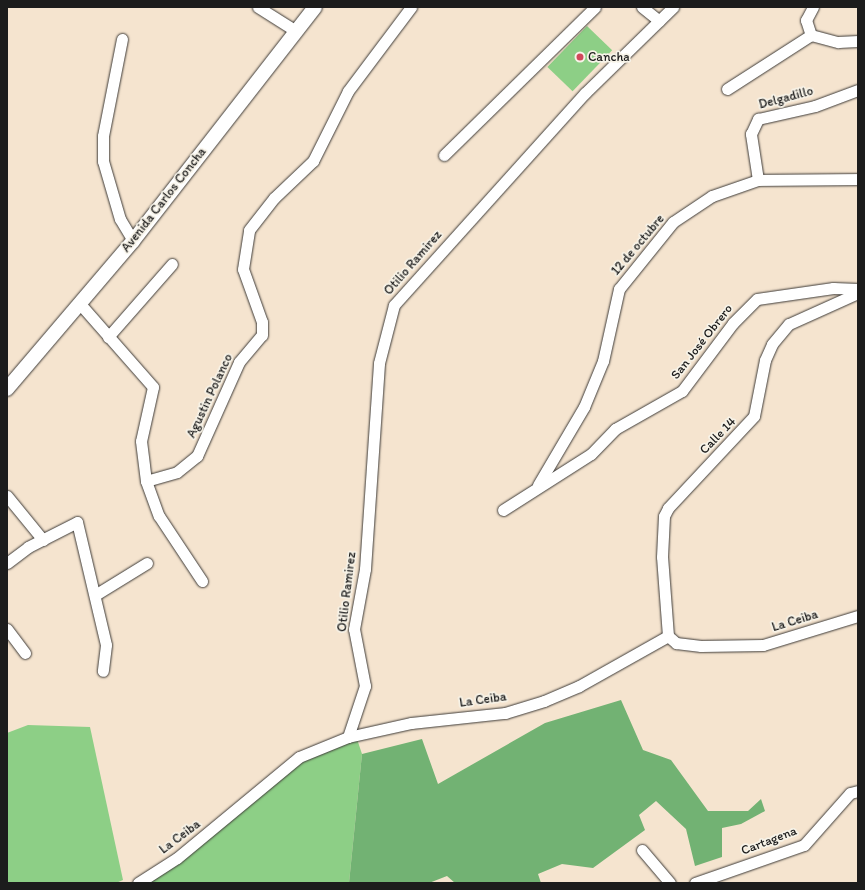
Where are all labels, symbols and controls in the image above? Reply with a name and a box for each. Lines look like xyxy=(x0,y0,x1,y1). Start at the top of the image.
place label: Cancha xyxy=(588,49,630,65)
marker: Cancha xyxy=(575,52,585,62)
street label: Delgadillo xyxy=(757,83,815,113)
street label: Avenida Carlos Concha xyxy=(118,145,210,255)
street label: 12 de octubre xyxy=(608,211,668,279)
street label: Otilio Ramirez xyxy=(381,228,445,298)
street label: San José Obrero xyxy=(668,301,736,383)
street label: Agustin Polanco xyxy=(184,352,236,440)
street label: Calle 14 xyxy=(697,414,739,458)
street label: Otilio Ramirez xyxy=(334,551,360,633)
street label: La Ceiba xyxy=(770,607,820,635)
street label: La Ceiba xyxy=(458,689,508,711)
street label: La Ceiba xyxy=(156,816,204,858)
street label: Cartagena xyxy=(739,823,799,859)

